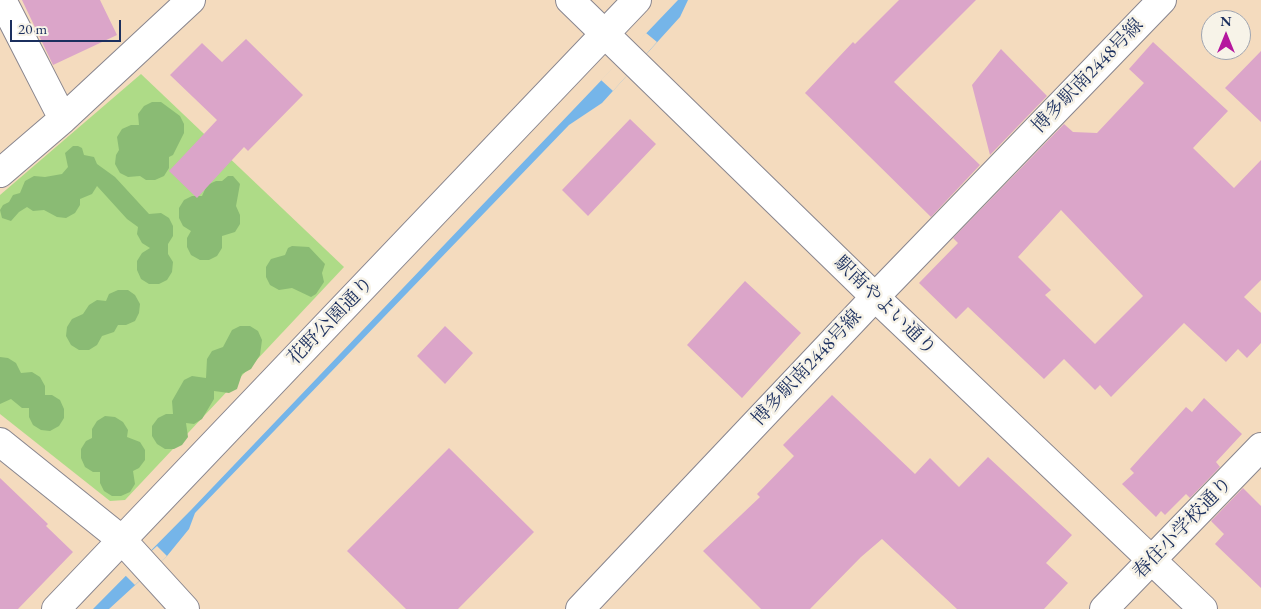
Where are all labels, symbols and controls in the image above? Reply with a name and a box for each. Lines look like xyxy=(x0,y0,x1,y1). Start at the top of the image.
scale bar xyxy=(12,10,124,42)
north arrow xyxy=(1201,10,1251,60)
text: N xyxy=(1220,12,1232,30)
street label: 博多駅南2448号線 xyxy=(1028,14,1148,138)
text: 20 m xyxy=(18,19,47,38)
street label: 駅南やよい通り xyxy=(829,252,941,360)
street label: 花野公園通り xyxy=(283,272,379,370)
street label: 博多駅南2448号線 xyxy=(747,305,867,431)
street label: 春住小学校通り xyxy=(1129,472,1237,584)

